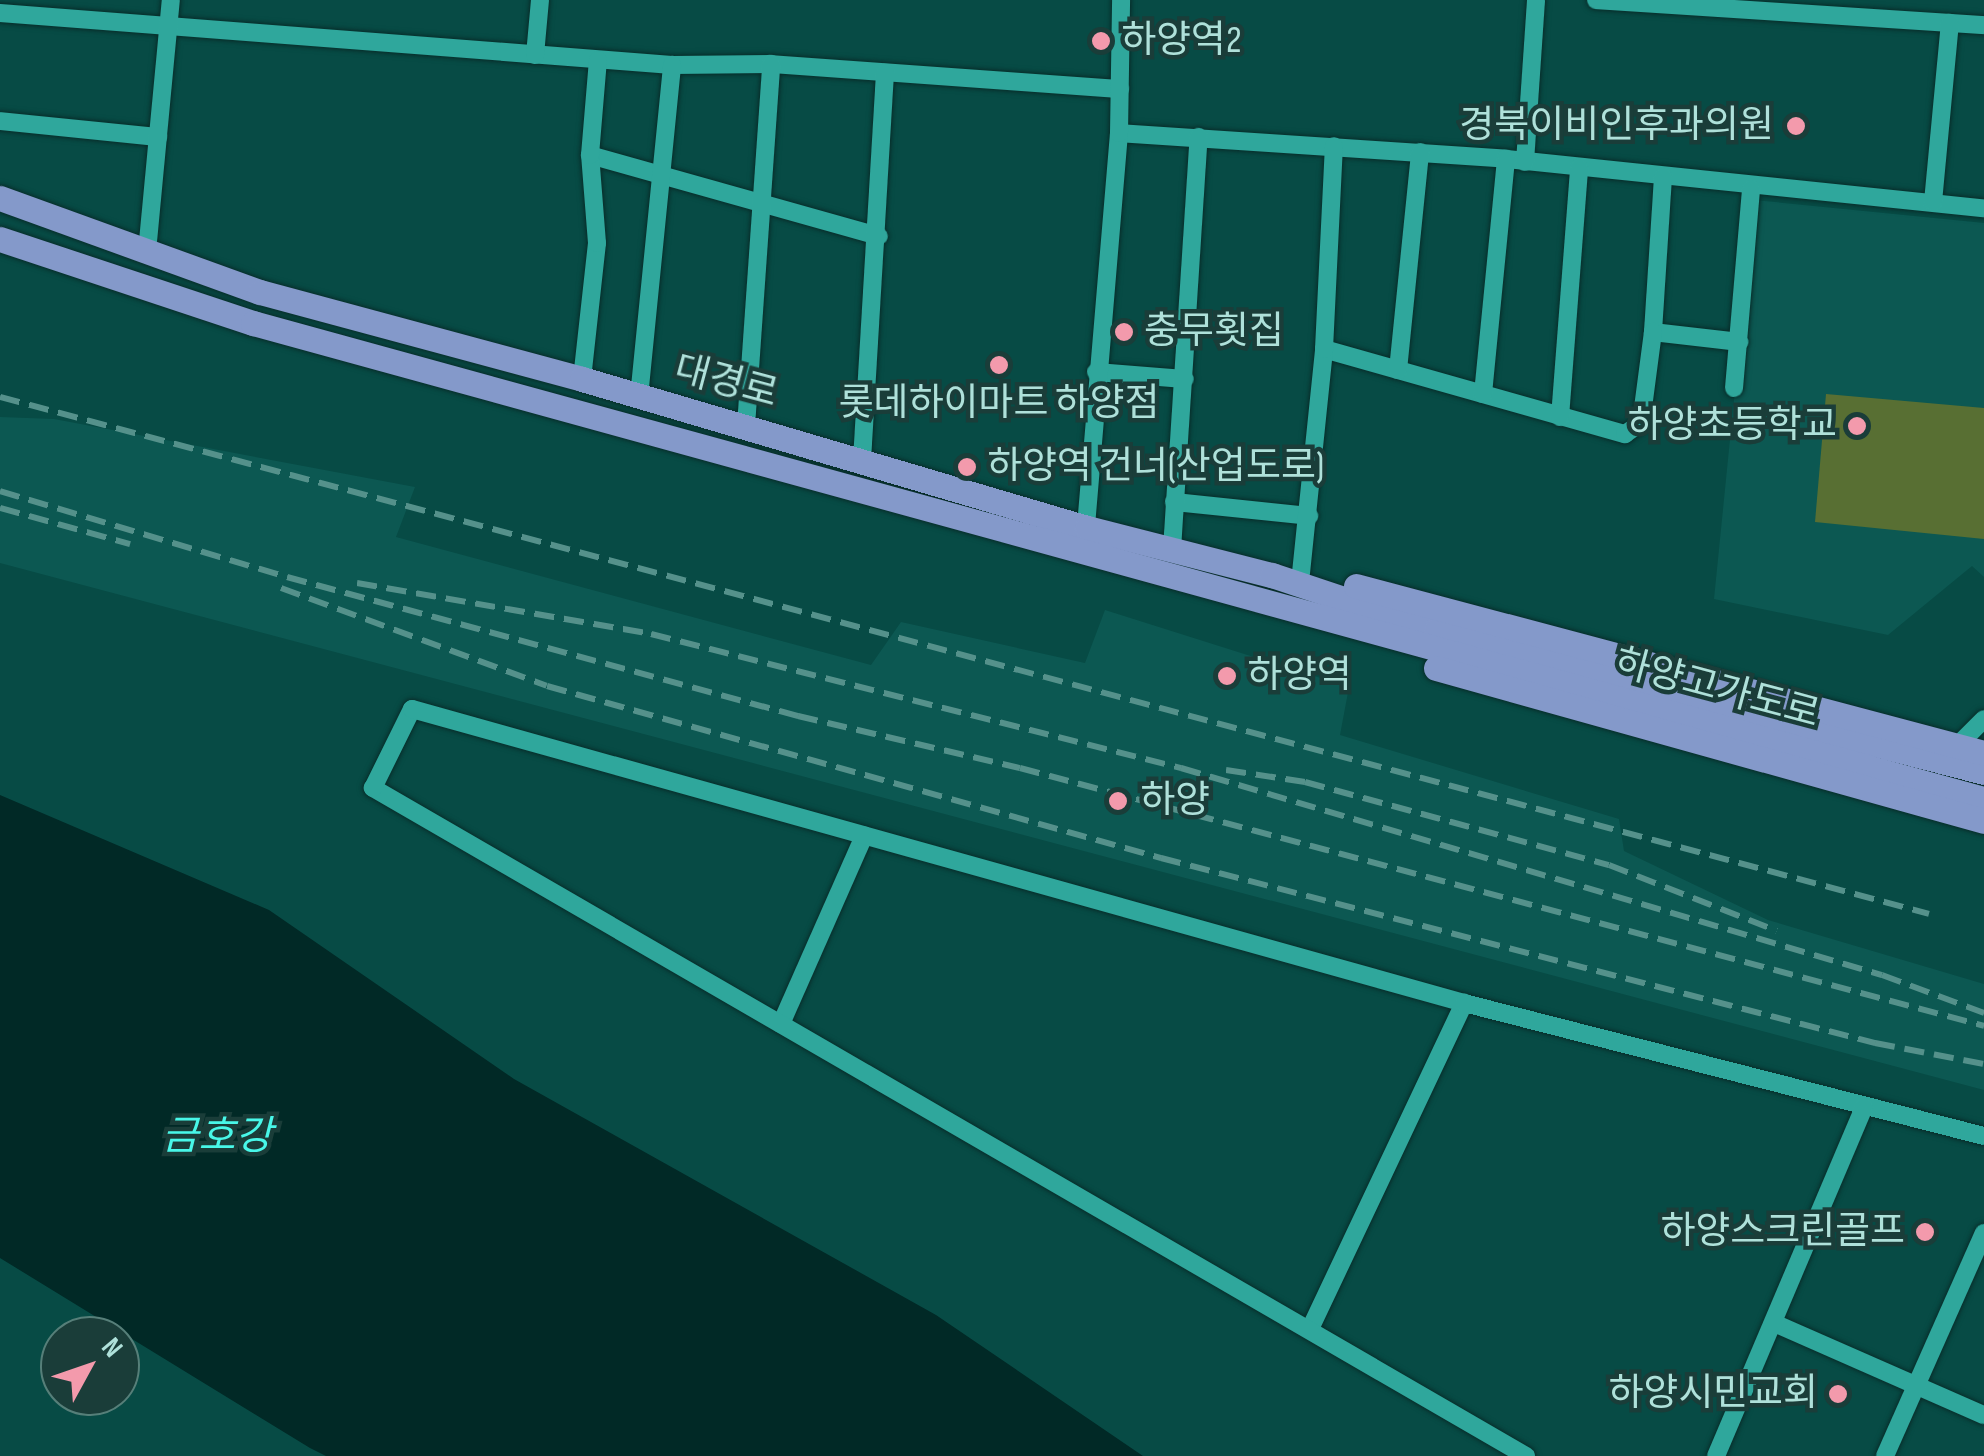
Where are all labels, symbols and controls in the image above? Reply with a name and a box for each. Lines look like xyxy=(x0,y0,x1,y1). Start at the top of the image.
place label: 하양역2 xyxy=(1121,18,1242,64)
marker: 하양역2 xyxy=(1090,30,1112,52)
place label: 경북이비인후과의원 xyxy=(1459,103,1774,149)
marker: 경북이비인후과의원 xyxy=(1783,113,1809,139)
place label: 충무횟집 xyxy=(1144,309,1284,355)
marker: 충무횟집 xyxy=(1113,321,1135,343)
street label: 대경로 xyxy=(669,346,783,418)
marker: 롯데하이마트 하양점 xyxy=(988,354,1010,376)
place label: 롯데하이마트 하양점 xyxy=(839,381,1159,427)
place label: 하양초등학교 xyxy=(1627,403,1837,449)
marker: 하양초등학교 xyxy=(1846,415,1868,437)
place label: 하양역 건너(산업도로) xyxy=(987,444,1324,490)
marker: 하양역 건너(산업도로) xyxy=(956,456,978,478)
street label: 하양고가도로 xyxy=(1610,640,1824,738)
place label: 하양역 xyxy=(1247,653,1352,699)
marker: 하양역 xyxy=(1216,665,1238,687)
place label: 하양 xyxy=(1140,778,1210,824)
marker: 하양 xyxy=(1105,788,1131,814)
water label: 금호강 xyxy=(162,1113,272,1161)
place label: 하양스크린골프 xyxy=(1660,1209,1905,1255)
marker: 하양스크린골프 xyxy=(1914,1221,1936,1243)
north arrow xyxy=(40,1316,140,1416)
text: N xyxy=(94,1331,129,1364)
place label: 하양시민교회 xyxy=(1608,1371,1818,1417)
marker: 하양시민교회 xyxy=(1827,1383,1849,1405)

